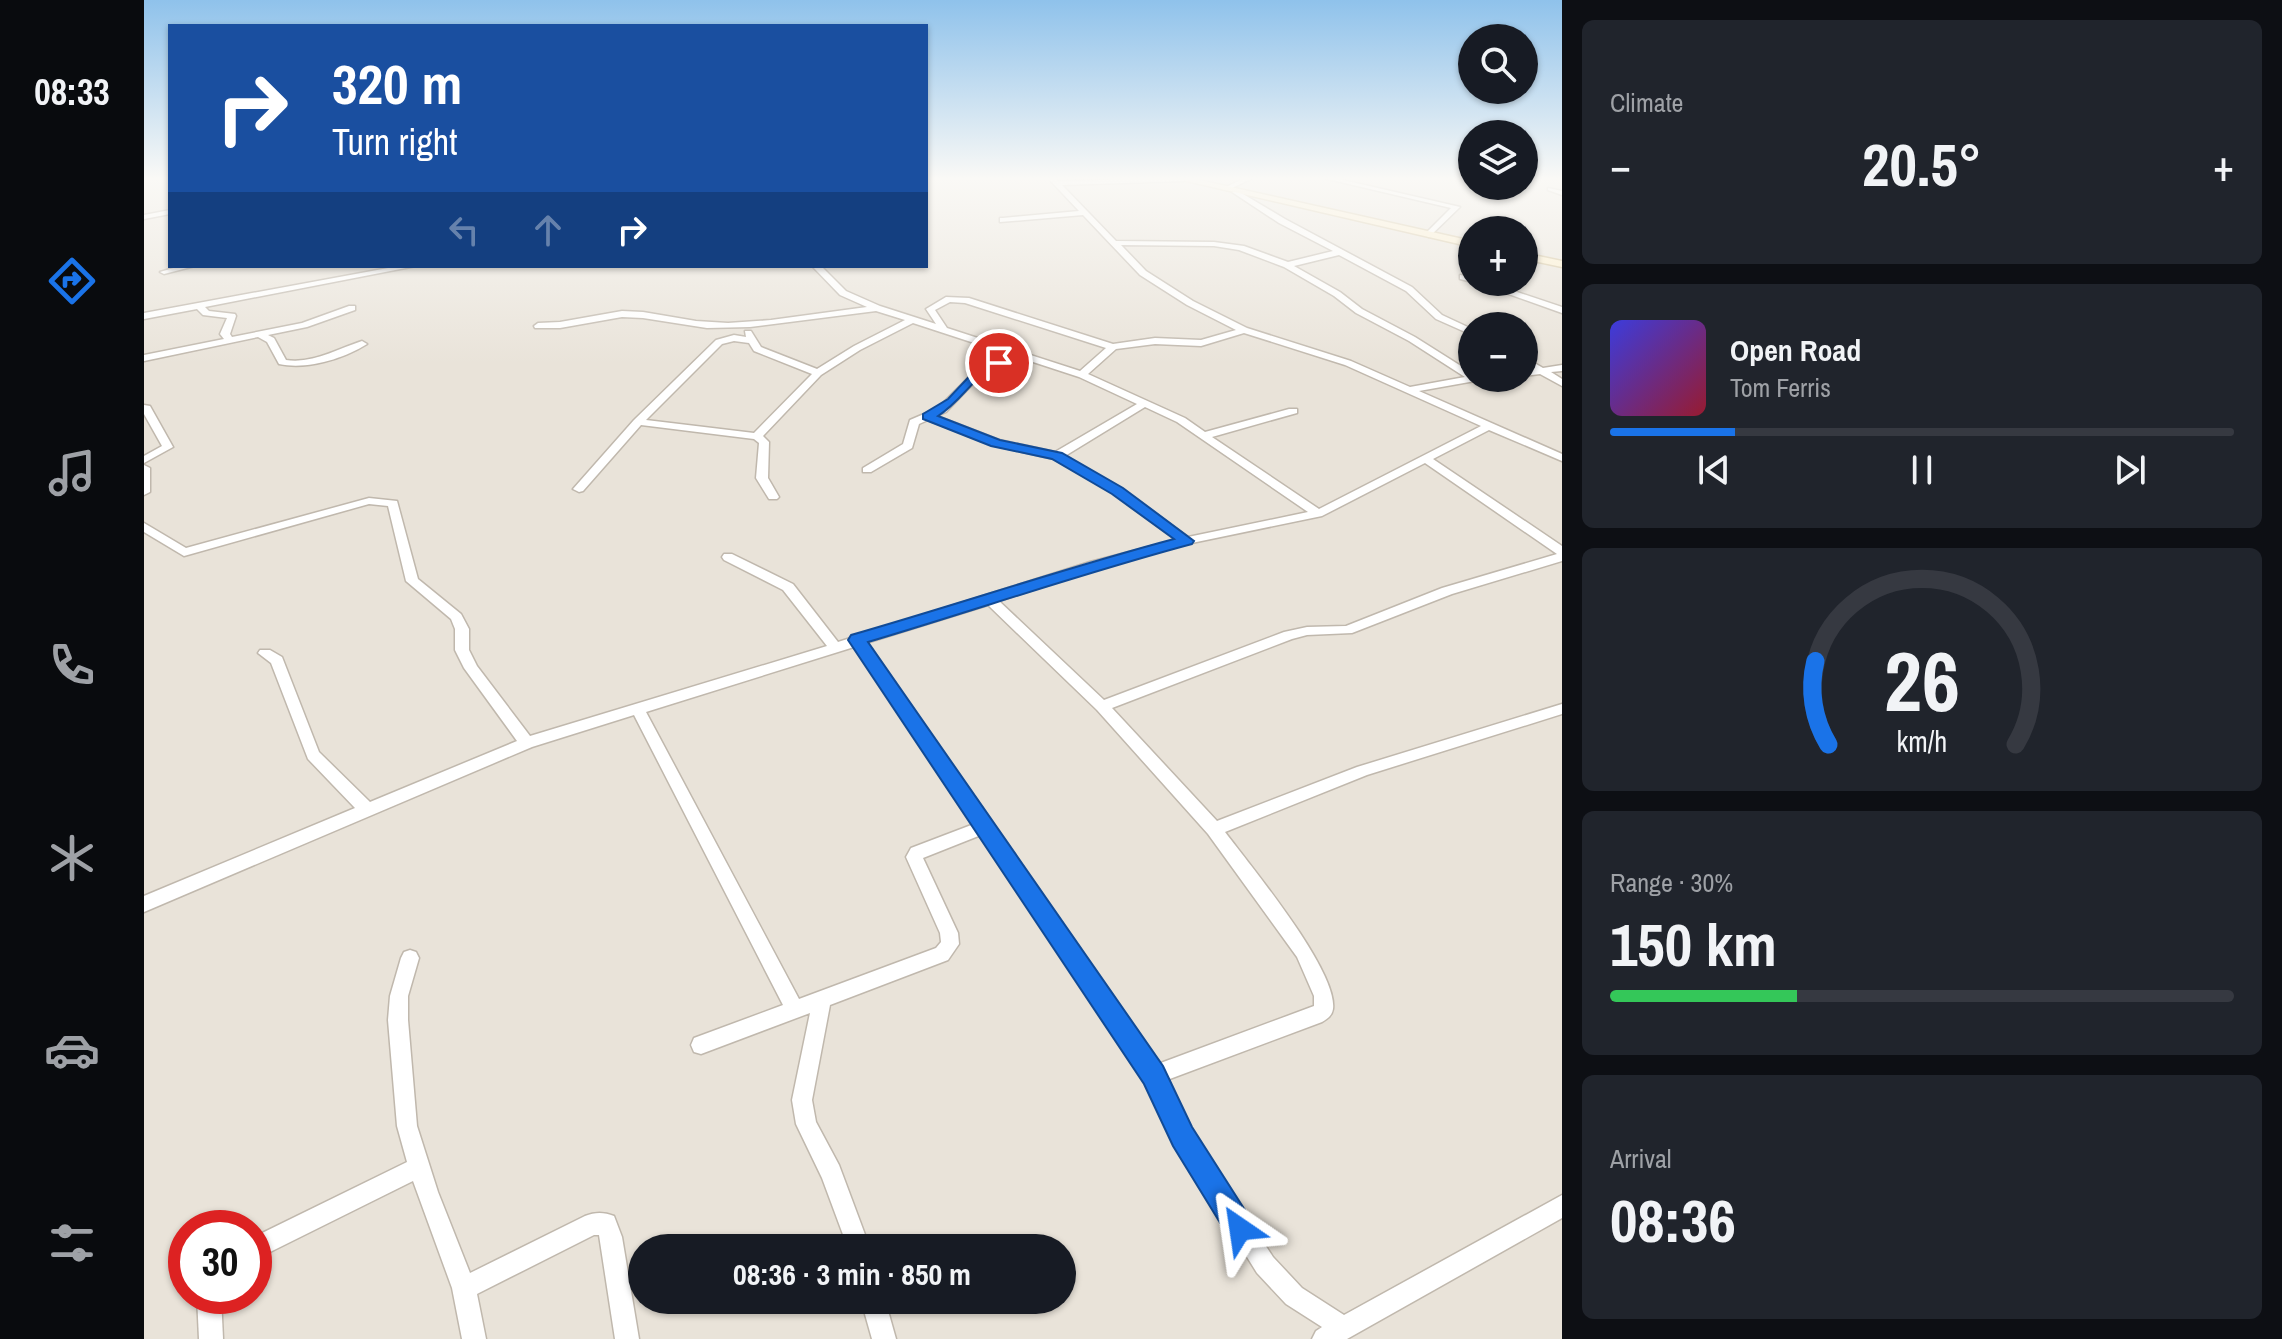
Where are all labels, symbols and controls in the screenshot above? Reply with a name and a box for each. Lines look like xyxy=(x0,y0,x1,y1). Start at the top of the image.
map controls xyxy=(1458,24,1538,392)
button: search xyxy=(1458,24,1538,104)
text: 320 m xyxy=(332,46,462,121)
icon: right xyxy=(200,56,304,160)
text: 08:33 xyxy=(34,68,110,116)
text: Climate xyxy=(1610,85,1683,120)
text: Turn right xyxy=(332,118,457,166)
button: layers xyxy=(1458,120,1538,200)
text: 20.5° xyxy=(1862,124,1982,205)
text: − xyxy=(1610,135,1631,195)
text: + xyxy=(2213,135,2234,195)
icon: left xyxy=(442,208,486,252)
icon: ahead xyxy=(526,208,570,252)
icon: right xyxy=(610,208,654,252)
button: + xyxy=(1458,216,1538,296)
icon: directions xyxy=(44,253,100,309)
button: − xyxy=(1458,312,1538,392)
pin xyxy=(965,329,1033,397)
text: Open Road xyxy=(1730,330,1861,370)
icon: arrive xyxy=(977,341,1021,385)
text: Tom Ferris xyxy=(1730,370,1831,405)
icon: music xyxy=(44,445,100,501)
icon: previous xyxy=(1692,448,1736,492)
icon: pause xyxy=(1900,448,1944,492)
icon: next xyxy=(2108,448,2152,492)
text: 26 xyxy=(1884,625,1960,737)
icon: phone xyxy=(44,637,100,693)
text: km/h xyxy=(1897,723,1947,762)
icon: climate xyxy=(44,830,100,886)
text: Range · 30% xyxy=(1610,865,1733,900)
text: 150 km xyxy=(1610,904,1777,985)
icon: car xyxy=(44,1022,100,1078)
text: Arrival xyxy=(1610,1141,1672,1176)
text: 08:36 xyxy=(1610,1180,1736,1261)
position arrow xyxy=(1198,1187,1282,1271)
speed limit sign: 30 xyxy=(168,1210,272,1314)
icon: filters xyxy=(44,1215,100,1271)
text: 08:36 · 3 min · 850 m xyxy=(733,1254,971,1294)

